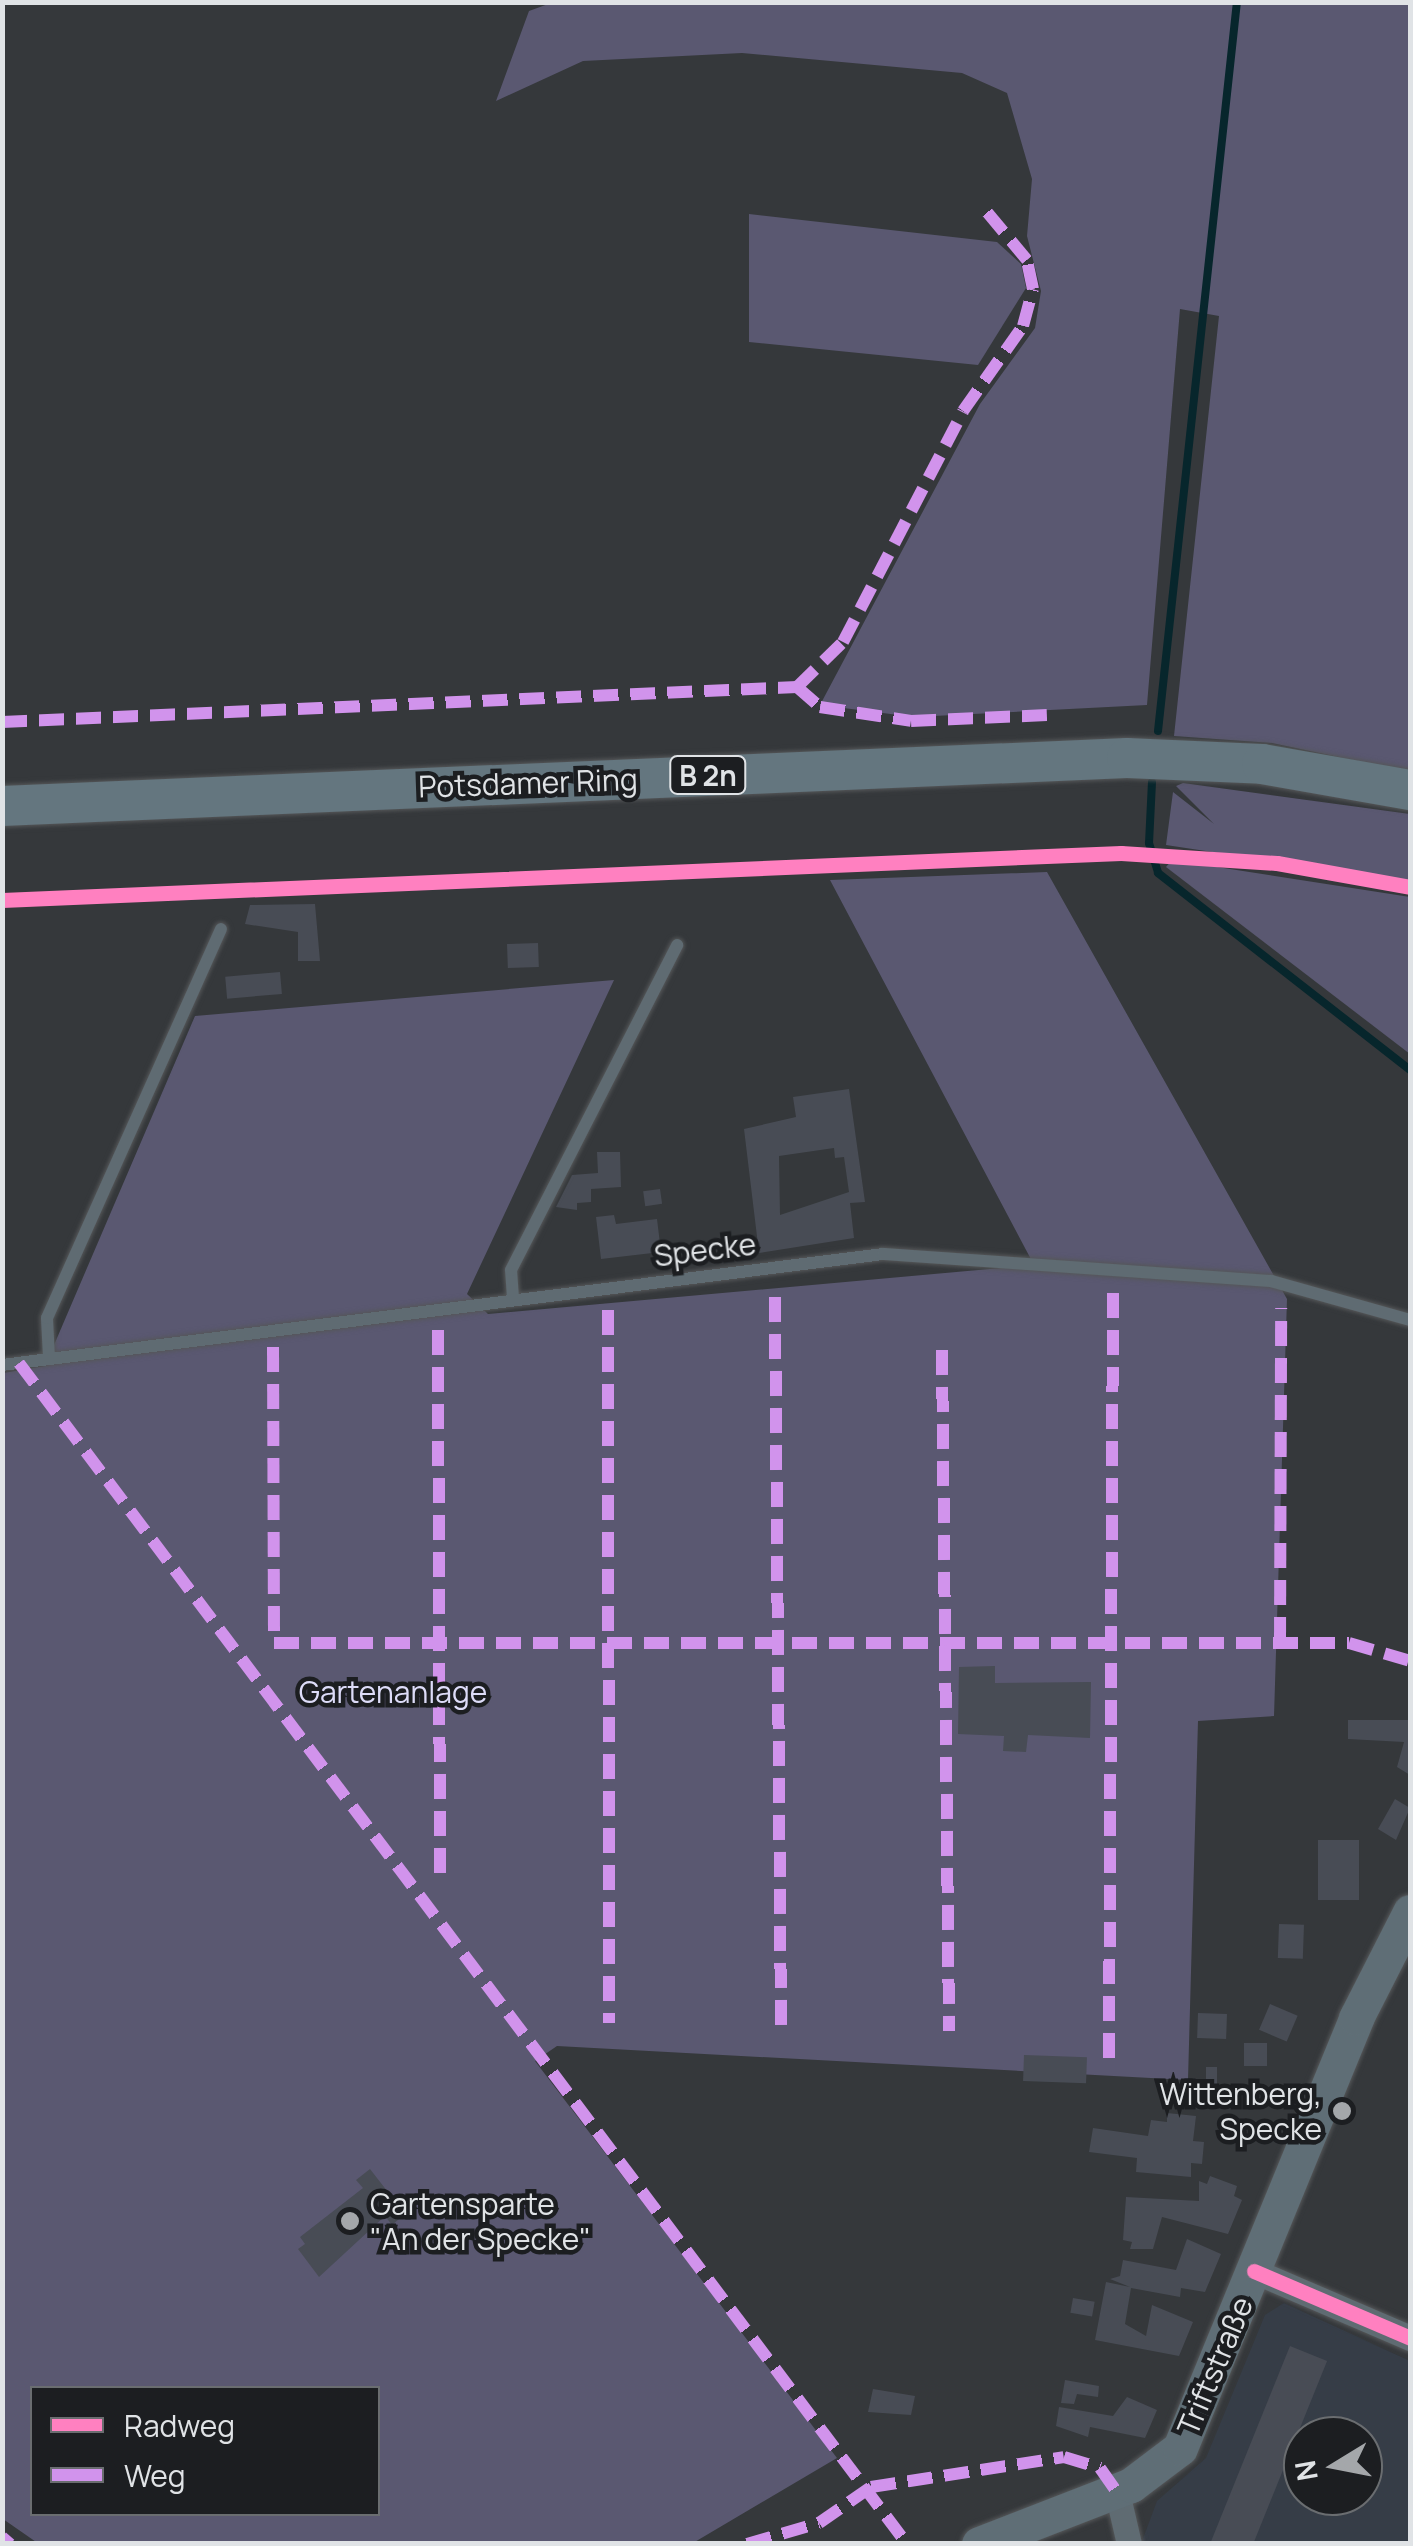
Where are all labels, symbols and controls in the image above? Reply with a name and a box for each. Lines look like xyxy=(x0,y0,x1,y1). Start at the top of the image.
road number: B 2n xyxy=(668,752,748,798)
street label: Potsdamer Ring xyxy=(418,761,638,805)
street label: Specke xyxy=(652,1226,758,1274)
park label: Gartenanlage xyxy=(299,1674,487,1710)
place label: Wittenberg, Specke xyxy=(1159,2076,1322,2146)
marker: Wittenberg, Specke xyxy=(1331,2100,1353,2122)
place label: Gartensparte "An der Specke" xyxy=(370,2186,591,2256)
marker: Gartensparte "An der Specke" xyxy=(339,2210,361,2232)
street label: Triftstraße xyxy=(1170,2291,1260,2441)
legend xyxy=(30,2386,380,2516)
text: Radweg xyxy=(124,2405,235,2446)
north arrow xyxy=(1283,2416,1383,2516)
text: Weg xyxy=(124,2455,186,2496)
text: N xyxy=(1285,2458,1326,2484)

